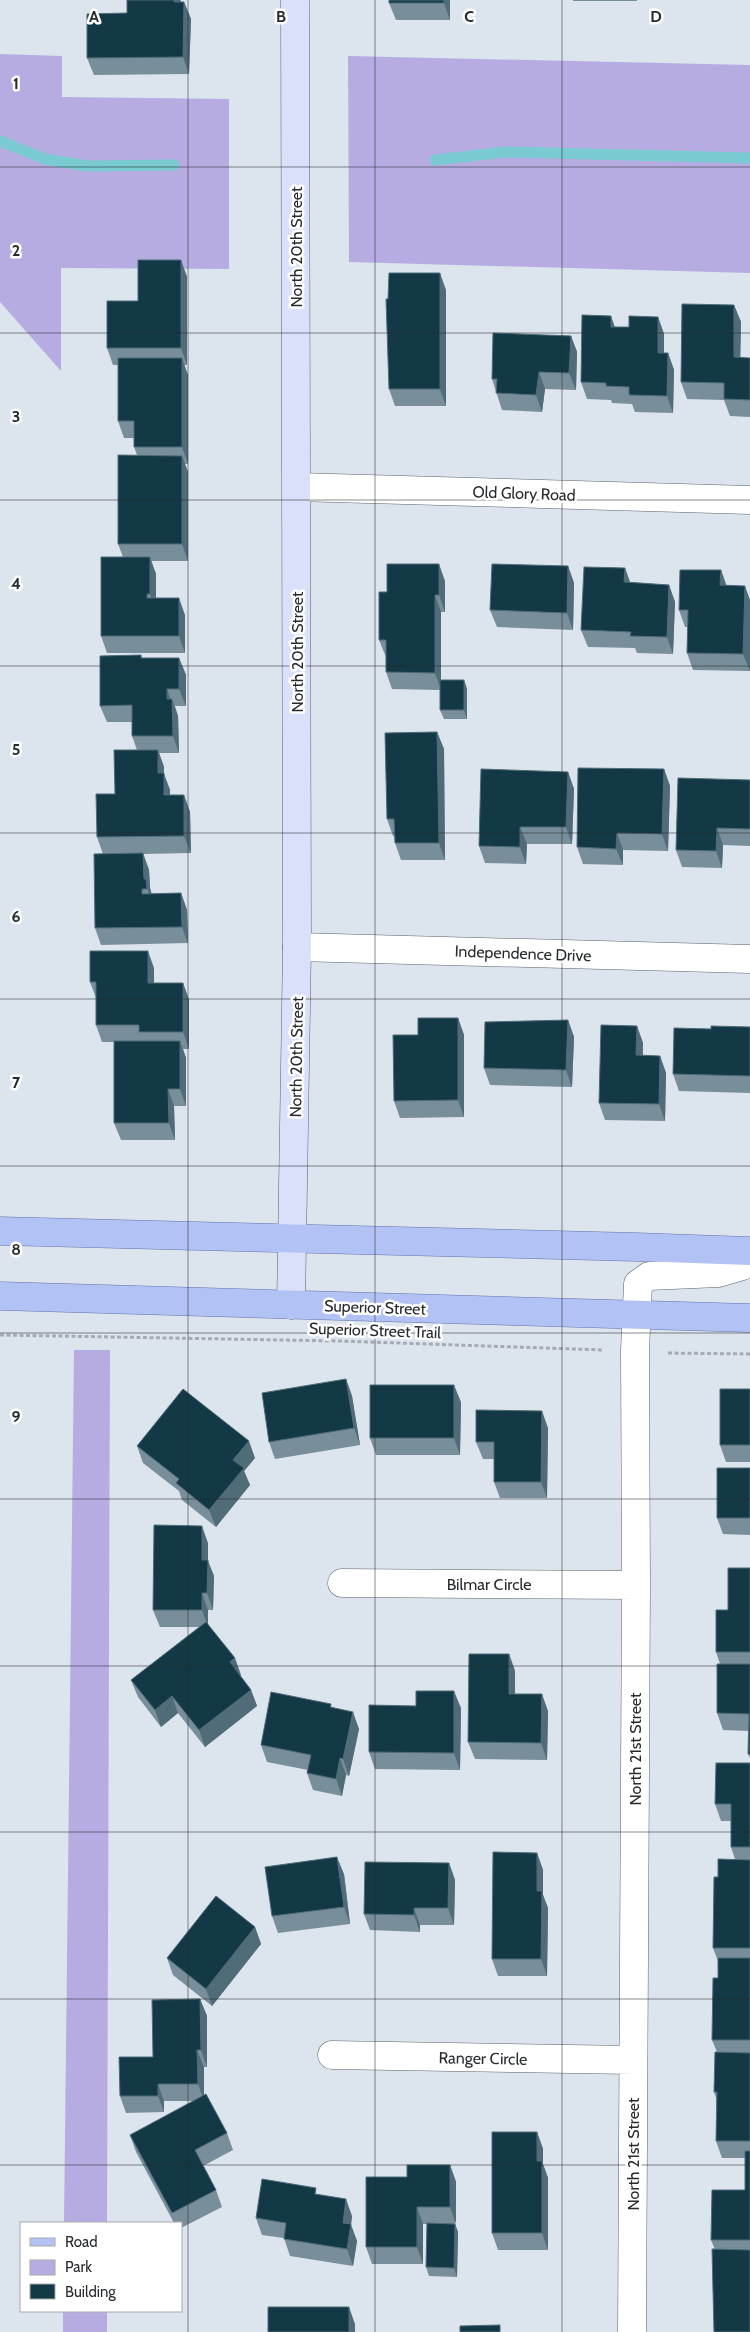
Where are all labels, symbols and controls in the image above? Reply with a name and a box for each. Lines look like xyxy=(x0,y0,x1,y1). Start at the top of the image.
text: A xyxy=(89,7,99,26)
text: B xyxy=(276,7,286,26)
text: C xyxy=(464,7,474,26)
text: D xyxy=(650,7,662,26)
text: 1 xyxy=(13,74,19,93)
street label: North 20th Street xyxy=(287,186,306,307)
text: 2 xyxy=(12,241,20,260)
text: 3 xyxy=(12,407,20,426)
street label: Old Glory Road xyxy=(472,482,576,505)
text: 4 xyxy=(11,574,21,593)
street label: North 20th Street xyxy=(288,591,307,712)
text: 5 xyxy=(12,740,20,759)
text: 6 xyxy=(12,907,21,926)
street label: Independence Drive xyxy=(454,942,592,965)
street label: North 20th Street xyxy=(286,996,307,1118)
text: 7 xyxy=(12,1073,21,1092)
text: 8 xyxy=(11,1240,21,1259)
street label: Superior Street xyxy=(324,1296,427,1319)
street label: Superior Street Trail xyxy=(309,1319,442,1342)
text: 9 xyxy=(12,1407,21,1426)
street label: Bilmar Circle xyxy=(447,1575,531,1594)
street label: North 21st Street xyxy=(626,1692,645,1805)
street label: Ranger Circle xyxy=(438,2048,528,2069)
street label: North 21st Street xyxy=(624,2097,643,2210)
legend xyxy=(20,2222,182,2312)
text: Road xyxy=(65,2233,98,2251)
text: Park xyxy=(65,2258,92,2276)
text: Building xyxy=(65,2283,116,2301)

